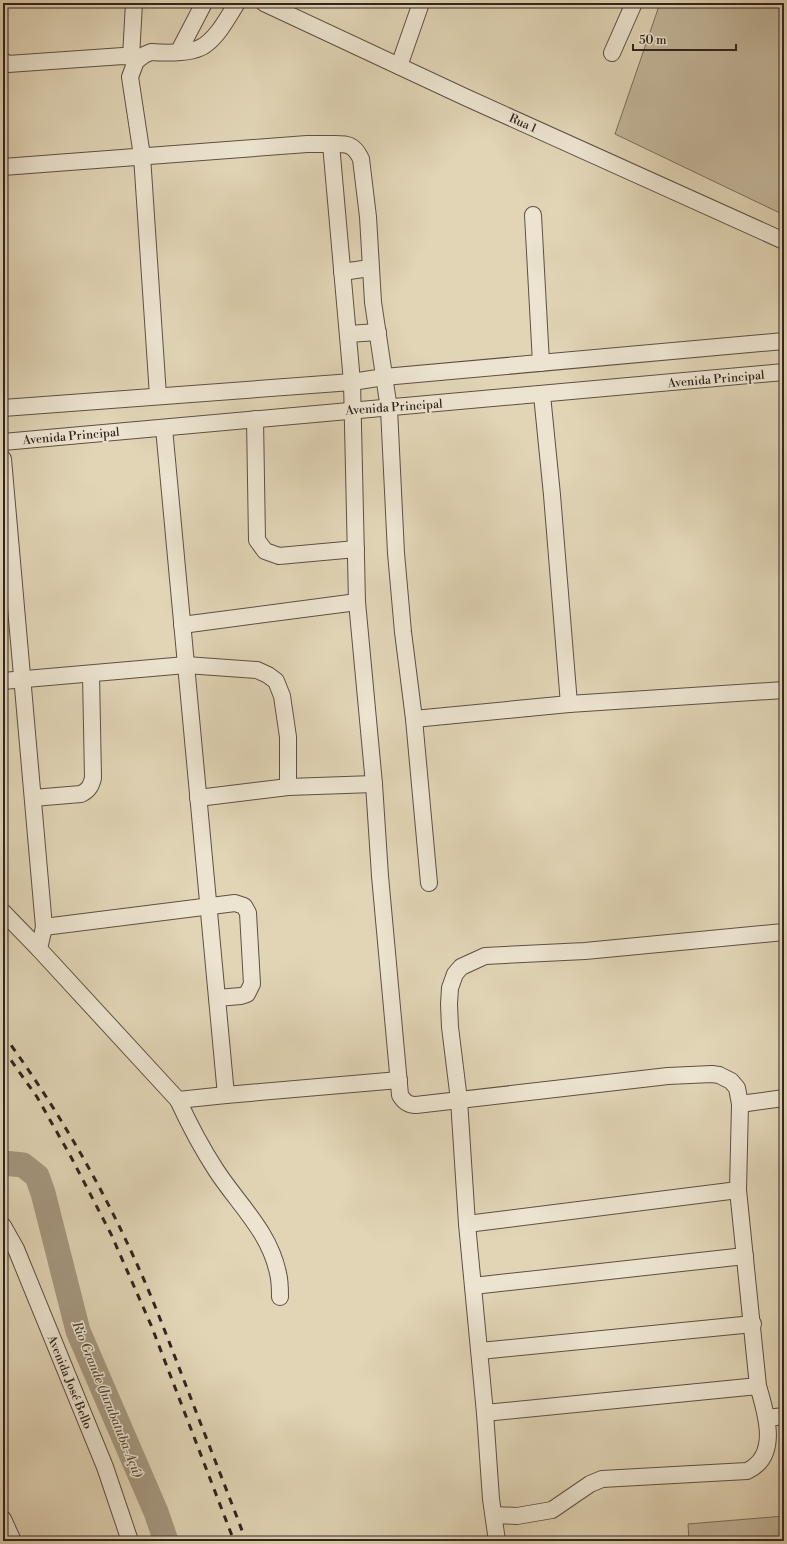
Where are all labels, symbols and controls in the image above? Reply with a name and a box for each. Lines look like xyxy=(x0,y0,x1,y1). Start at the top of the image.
scale bar xyxy=(633,26,736,52)
text: 50 m xyxy=(639,33,667,48)
street label: Rua 1 xyxy=(507,111,540,137)
street label: Avenida Principal xyxy=(666,368,766,391)
street label: Avenida Principal xyxy=(344,397,444,418)
street label: Avenida Principal xyxy=(21,425,121,448)
water label: Rio Grande (Jurubatuba-Açú) xyxy=(68,1318,146,1481)
street label: Avenida José Bello xyxy=(43,1332,95,1432)

